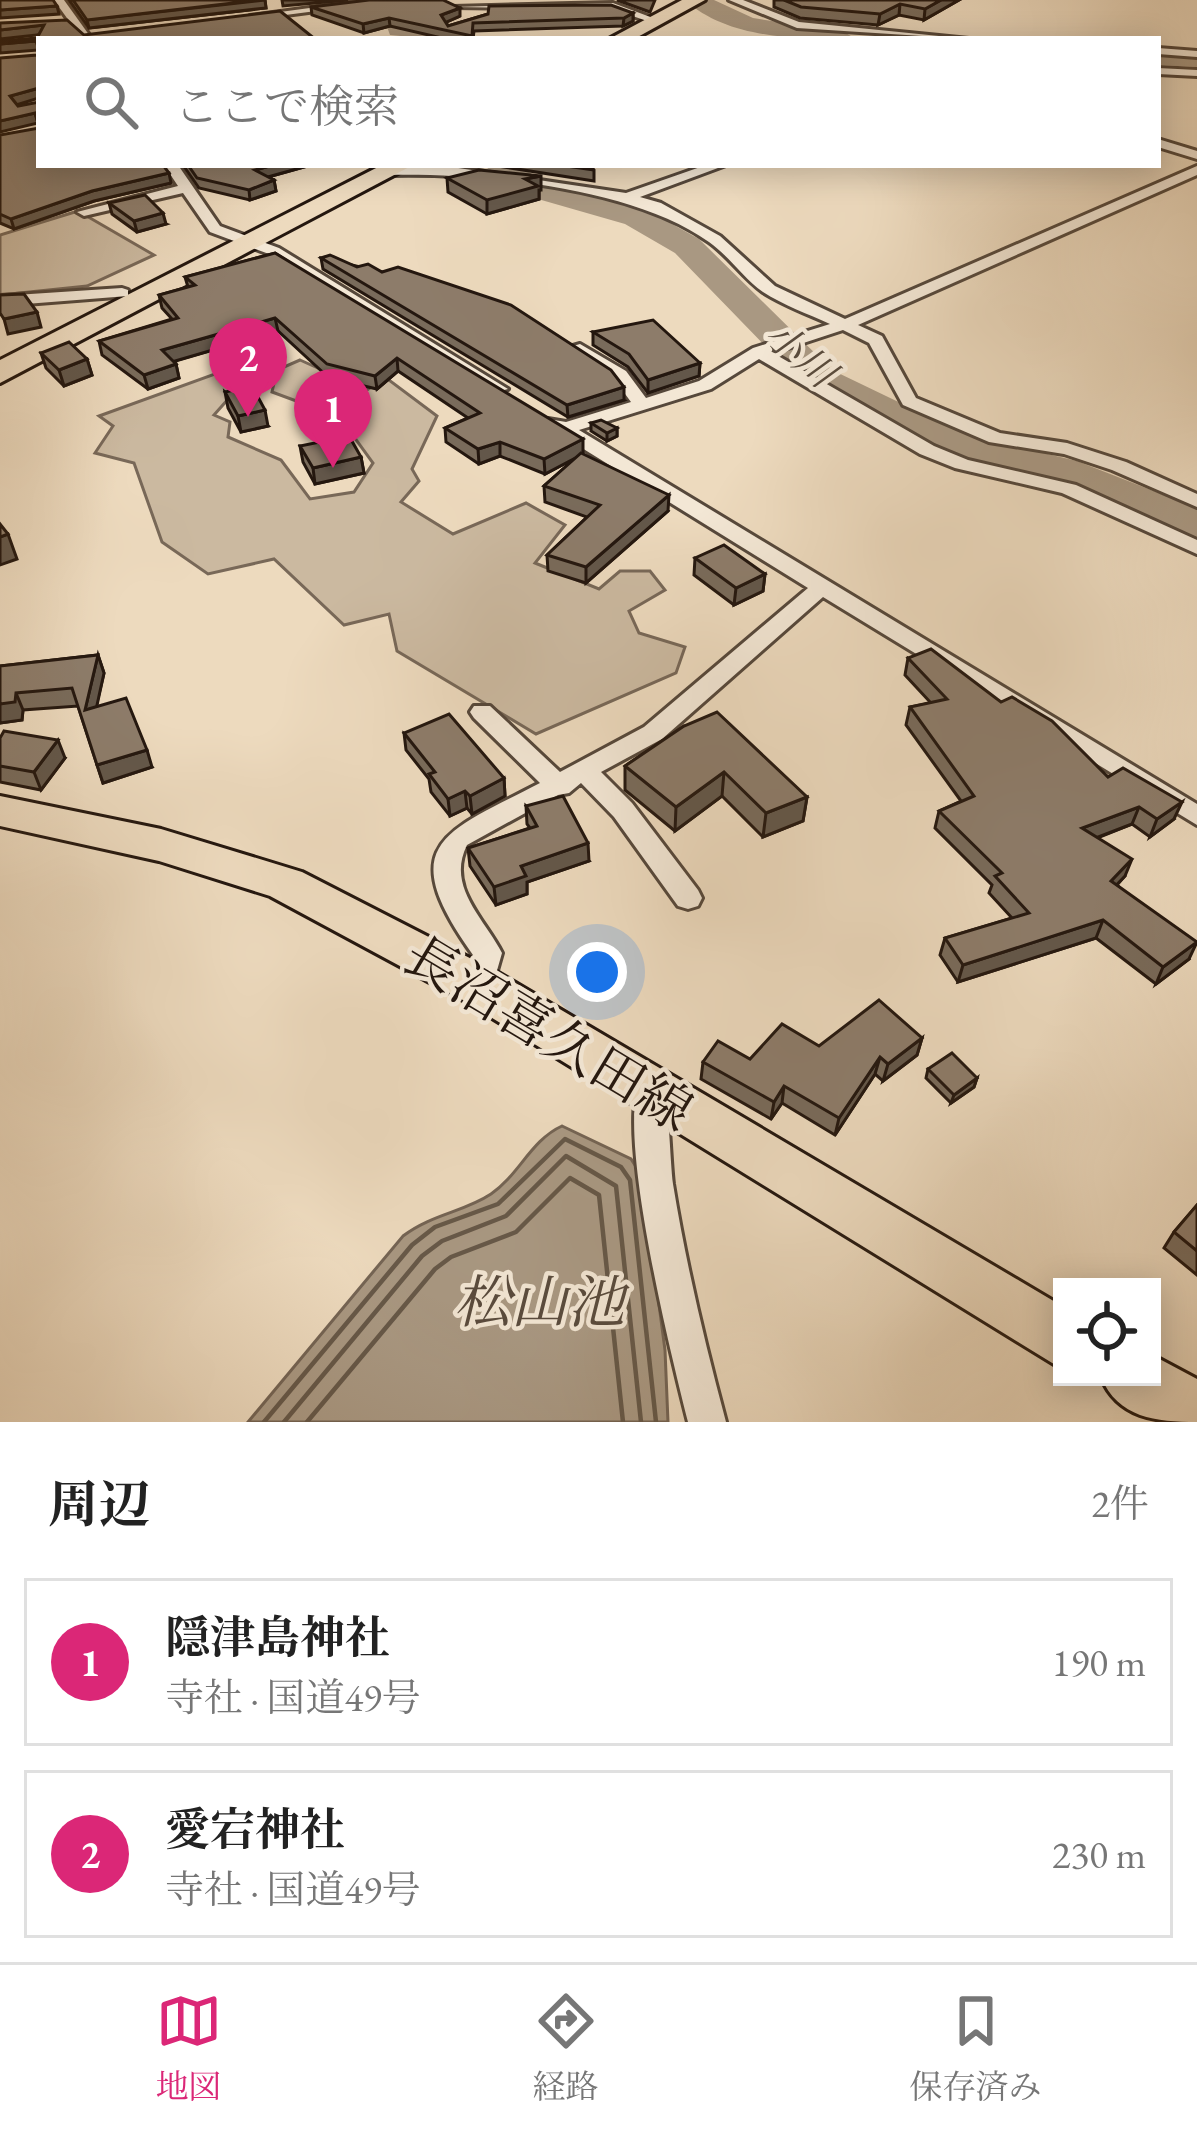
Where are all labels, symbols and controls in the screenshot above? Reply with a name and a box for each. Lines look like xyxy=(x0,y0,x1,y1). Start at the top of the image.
search box xyxy=(36,36,1161,168)
icon: search xyxy=(78,69,144,135)
text: ここで検索 xyxy=(174,77,399,135)
water label: 小川 xyxy=(754,309,849,401)
pin: 2 xyxy=(209,318,287,417)
pin: 1 xyxy=(294,369,372,468)
street label: 長沼喜久田線 xyxy=(392,920,706,1146)
your location xyxy=(567,942,627,1002)
water label: 松山池 xyxy=(454,1265,630,1339)
map controls xyxy=(1053,1278,1161,1386)
button: locate xyxy=(1053,1278,1161,1386)
text: 周辺 xyxy=(48,1471,150,1537)
text: 2件 xyxy=(1091,1478,1149,1529)
text: 隠津島神社 xyxy=(165,1608,390,1666)
text: 1 xyxy=(80,1637,100,1688)
text: 190 m xyxy=(1052,1637,1146,1688)
text: 寺社 · 国道49号 xyxy=(165,1672,421,1723)
text: 愛宕神社 xyxy=(165,1800,345,1858)
text: 2 xyxy=(80,1829,100,1880)
text: 230 m xyxy=(1052,1829,1146,1880)
text: 寺社 · 国道49号 xyxy=(165,1864,421,1915)
tab: 地図 xyxy=(156,1988,222,2108)
tab: 経路 xyxy=(533,1988,599,2108)
tab: 保存済み xyxy=(910,1988,1042,2108)

